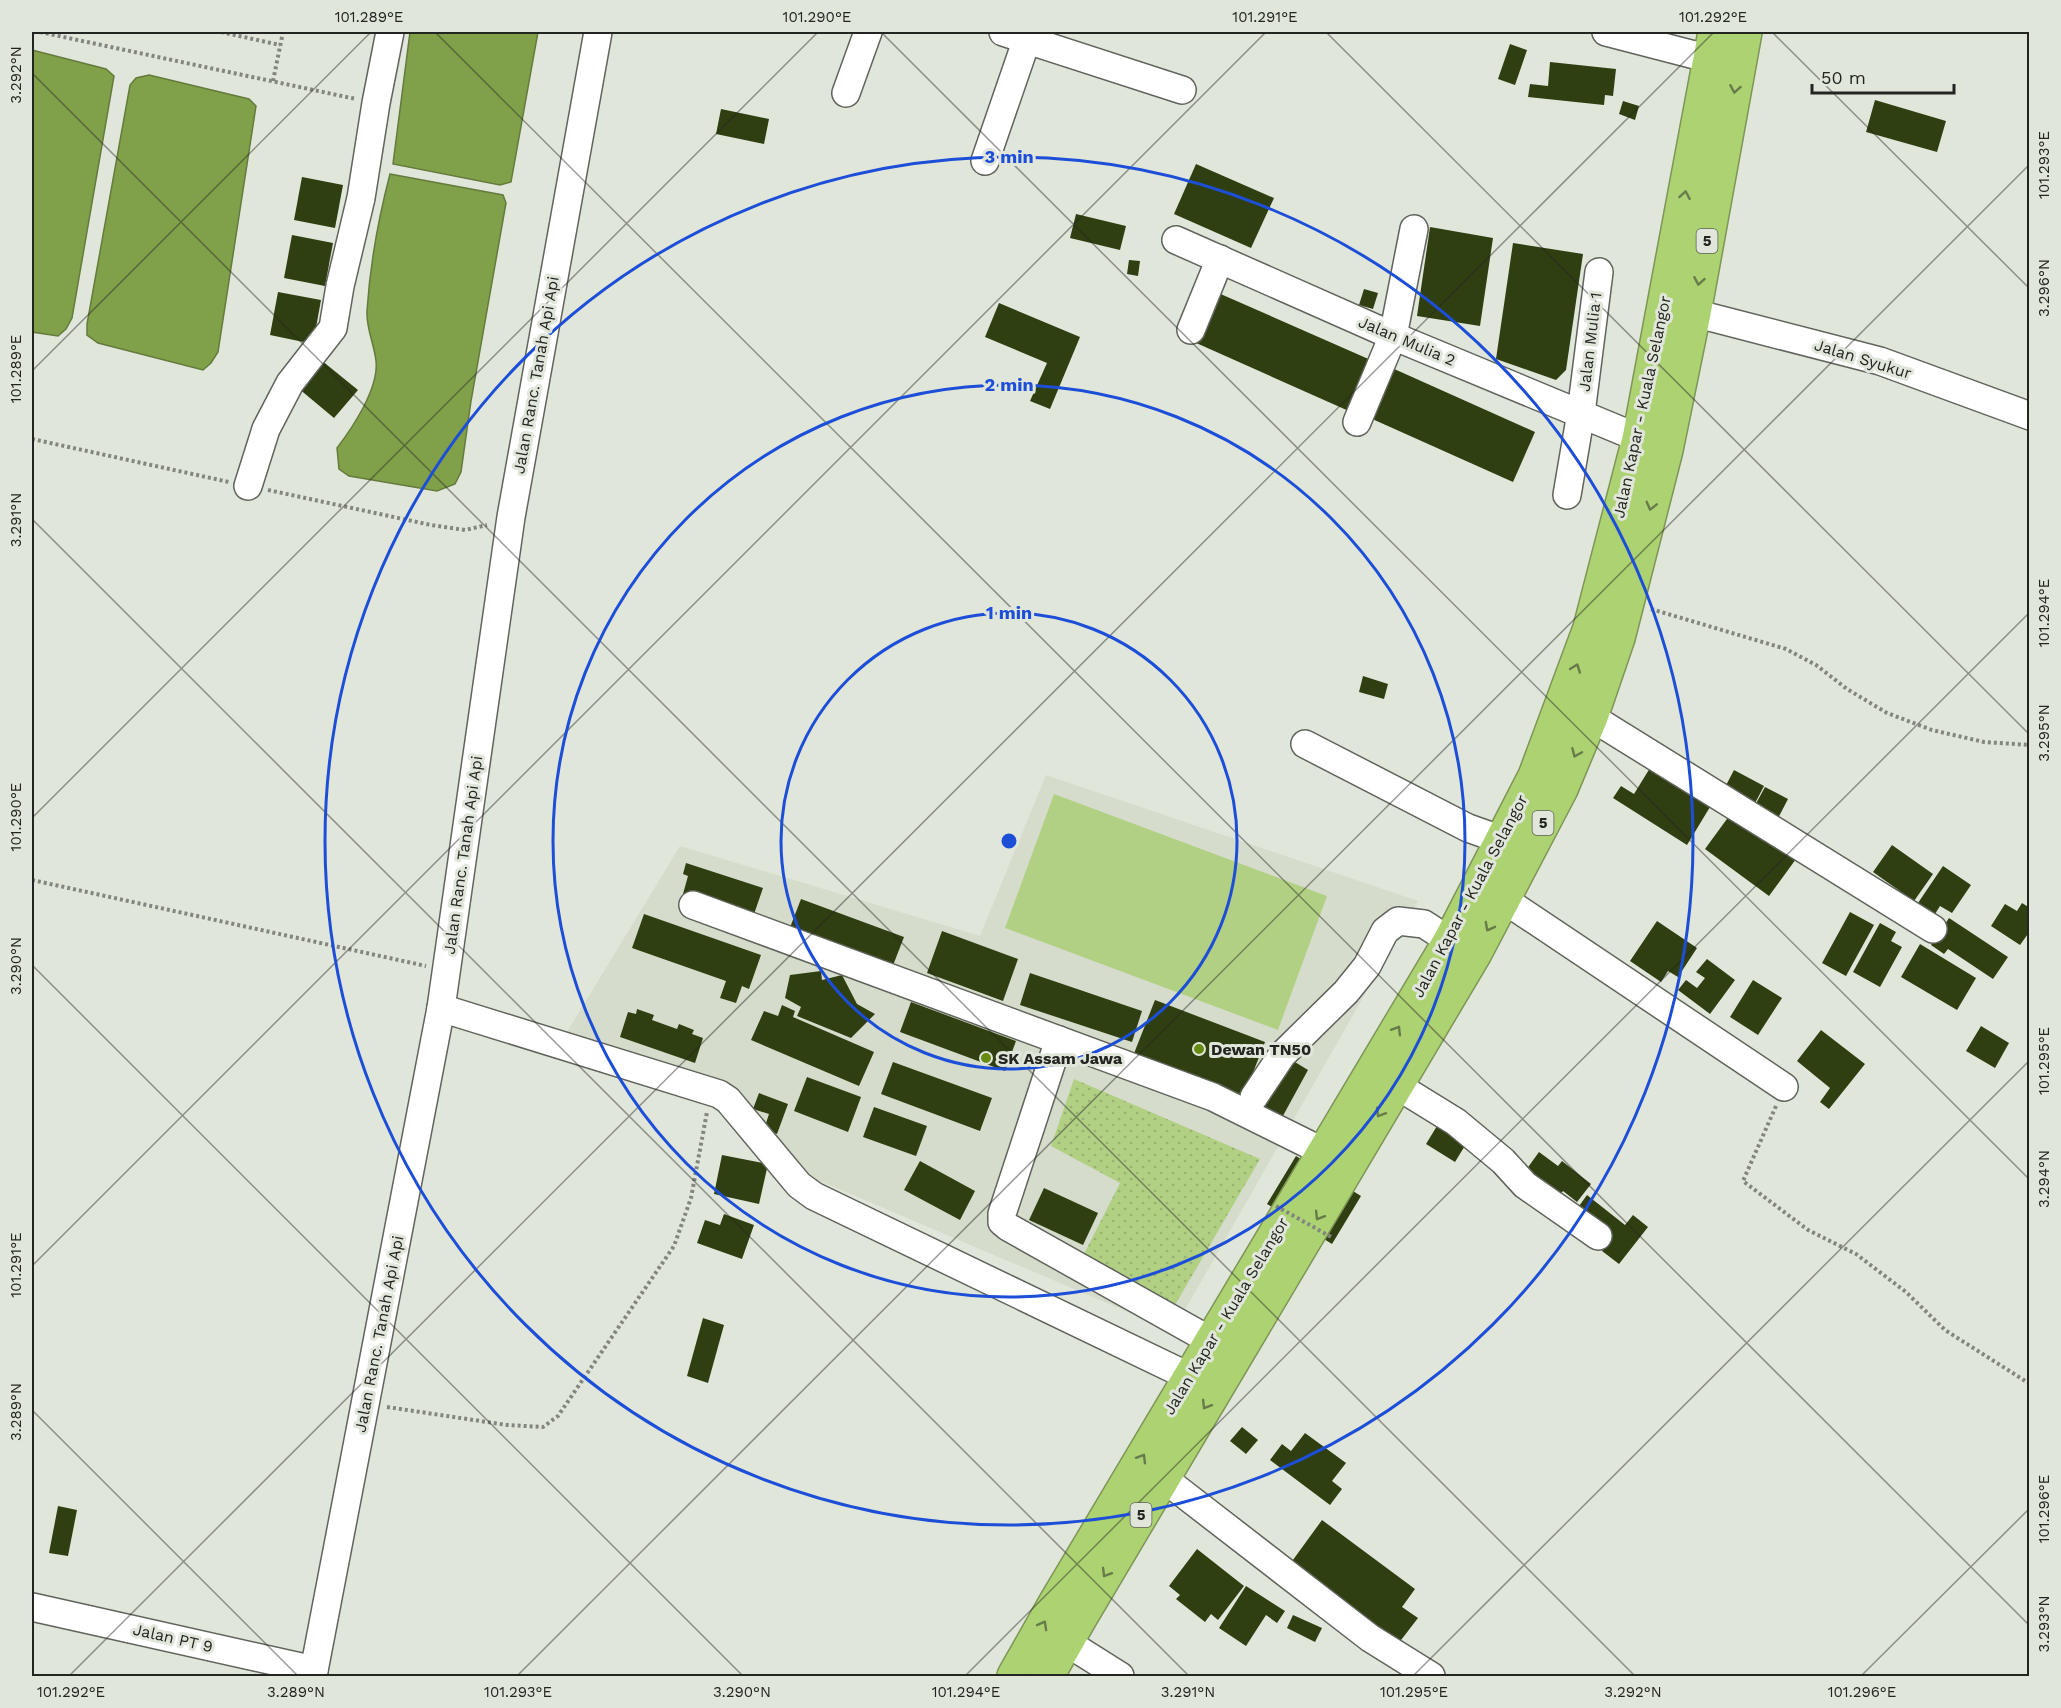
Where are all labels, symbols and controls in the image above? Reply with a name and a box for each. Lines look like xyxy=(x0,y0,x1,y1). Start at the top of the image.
text: 101.289°E xyxy=(335,8,403,26)
text: 101.290°E xyxy=(783,8,851,26)
text: 101.291°E xyxy=(1232,8,1298,26)
text: 101.292°E xyxy=(1679,8,1747,26)
text: 3.292°N xyxy=(7,46,25,104)
scale bar xyxy=(1812,57,1954,95)
text: 50 m xyxy=(1821,67,1866,88)
one-way arrow xyxy=(1729,84,1741,94)
text: 101.293°E xyxy=(2035,131,2053,199)
text: 3 min xyxy=(984,146,1034,167)
one-way arrow xyxy=(1678,191,1691,201)
road number: 5 xyxy=(1696,229,1718,253)
text: 3.296°N xyxy=(2035,259,2053,317)
street label: Jalan Ranc. Tanah Api Api xyxy=(509,275,563,475)
one-way arrow xyxy=(1694,276,1706,286)
street label: Jalan Mulia 1 xyxy=(1574,291,1606,393)
street label: Jalan Kapar - Kuala Selangor xyxy=(1609,294,1675,520)
street label: Jalan Mulia 2 xyxy=(1356,312,1458,370)
text: 101.289°E xyxy=(7,335,25,403)
street label: Jalan Syukur xyxy=(1812,335,1914,383)
text: 2 min xyxy=(984,374,1034,395)
text: 3.291°N xyxy=(7,493,25,547)
one-way arrow xyxy=(1646,501,1659,511)
text: 101.294°E xyxy=(2035,579,2053,647)
text: 1 min xyxy=(986,602,1032,623)
one-way arrow xyxy=(1568,663,1581,673)
text: 3.295°N xyxy=(2035,704,2053,762)
one-way arrow xyxy=(1571,746,1583,757)
street label: Jalan Ranc. Tanah Api Api xyxy=(440,755,486,955)
text: 101.290°E xyxy=(7,783,25,851)
street label: Jalan Kapar - Kuala Selangor xyxy=(1408,791,1532,1001)
road number: 5 xyxy=(1532,811,1554,835)
centre of rings xyxy=(999,831,1019,851)
one-way arrow xyxy=(1485,920,1496,931)
text: 3.290°N xyxy=(7,937,25,995)
one-way arrow xyxy=(1389,1026,1401,1036)
text: 101.295°E xyxy=(2035,1027,2053,1095)
place label: Dewan TN50 xyxy=(1211,1040,1311,1059)
marker: Dewan TN50 xyxy=(1192,1042,1206,1056)
place label: SK Assam Jawa xyxy=(998,1049,1123,1068)
marker: SK Assam Jawa xyxy=(979,1051,993,1065)
one-way arrow xyxy=(1375,1107,1387,1117)
text: 3.294°N xyxy=(2035,1150,2053,1208)
one-way arrow xyxy=(1314,1210,1326,1220)
street label: Jalan Kapar - Kuala Selangor xyxy=(1159,1213,1293,1418)
text: 101.291°E xyxy=(7,1232,25,1298)
street label: Jalan Ranc. Tanah Api Api xyxy=(351,1234,407,1434)
text: 3.289°N xyxy=(7,1383,25,1441)
one-way arrow xyxy=(1202,1399,1214,1409)
one-way arrow xyxy=(1134,1454,1146,1464)
text: 101.296°E xyxy=(2035,1475,2053,1543)
road number: 5 xyxy=(1130,1503,1152,1527)
one-way arrow xyxy=(1102,1567,1114,1577)
text: 3.293°N xyxy=(2035,1595,2053,1653)
street label: Jalan PT 9 xyxy=(131,1620,215,1656)
one-way arrow xyxy=(1035,1621,1047,1632)
text: 101.292°E xyxy=(37,1683,105,1701)
text: 3.289°N xyxy=(267,1683,325,1701)
text: 101.293°E xyxy=(484,1683,552,1701)
text: 3.290°N xyxy=(713,1683,771,1701)
text: 101.294°E xyxy=(932,1683,1000,1701)
text: 3.291°N xyxy=(1161,1683,1215,1701)
text: 101.295°E xyxy=(1380,1683,1448,1701)
text: 3.292°N xyxy=(1604,1683,1662,1701)
text: 101.296°E xyxy=(1828,1683,1896,1701)

